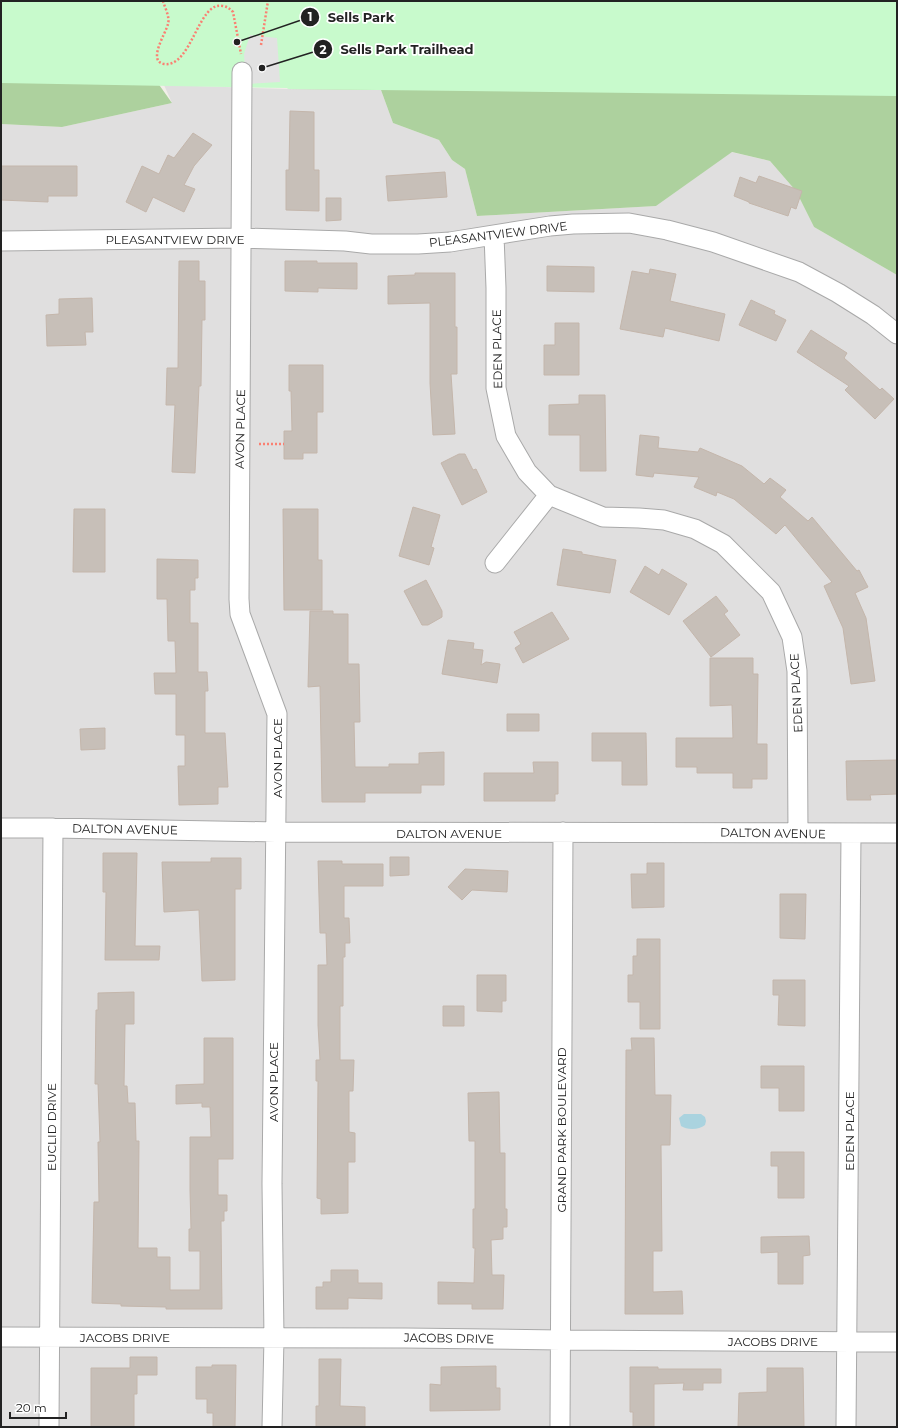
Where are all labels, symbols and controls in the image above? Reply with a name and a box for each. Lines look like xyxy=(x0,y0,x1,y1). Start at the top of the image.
callout: Sells Park xyxy=(300,5,402,30)
text: 1 xyxy=(308,9,312,24)
text: Sells Park xyxy=(328,9,395,25)
callout: Sells Park Trailhead xyxy=(313,37,482,62)
text: Sells Park Trailhead xyxy=(341,41,473,57)
text: 2 xyxy=(319,42,327,57)
street label: PLEASANTVIEW DRIVE xyxy=(428,218,568,250)
street label: PLEASANTVIEW DRIVE xyxy=(105,232,245,247)
street label: EDEN PLACE xyxy=(489,309,505,389)
street label: AVON PLACE xyxy=(232,389,248,469)
street label: EDEN PLACE xyxy=(786,653,806,733)
street label: AVON PLACE xyxy=(270,718,285,798)
street label: DALTON AVENUE xyxy=(72,821,178,837)
street label: DALTON AVENUE xyxy=(720,825,826,841)
street label: DALTON AVENUE xyxy=(396,826,502,841)
street label: AVON PLACE xyxy=(266,1042,281,1122)
street label: GRAND PARK BOULEVARD xyxy=(554,1047,569,1213)
street label: EUCLID DRIVE xyxy=(44,1083,59,1171)
street label: EDEN PLACE xyxy=(842,1091,857,1171)
street label: JACOBS DRIVE xyxy=(79,1330,170,1345)
street label: JACOBS DRIVE xyxy=(403,1330,494,1346)
street label: JACOBS DRIVE xyxy=(727,1334,818,1349)
scale bar xyxy=(10,1394,66,1420)
text: 20 m xyxy=(16,1400,47,1415)

